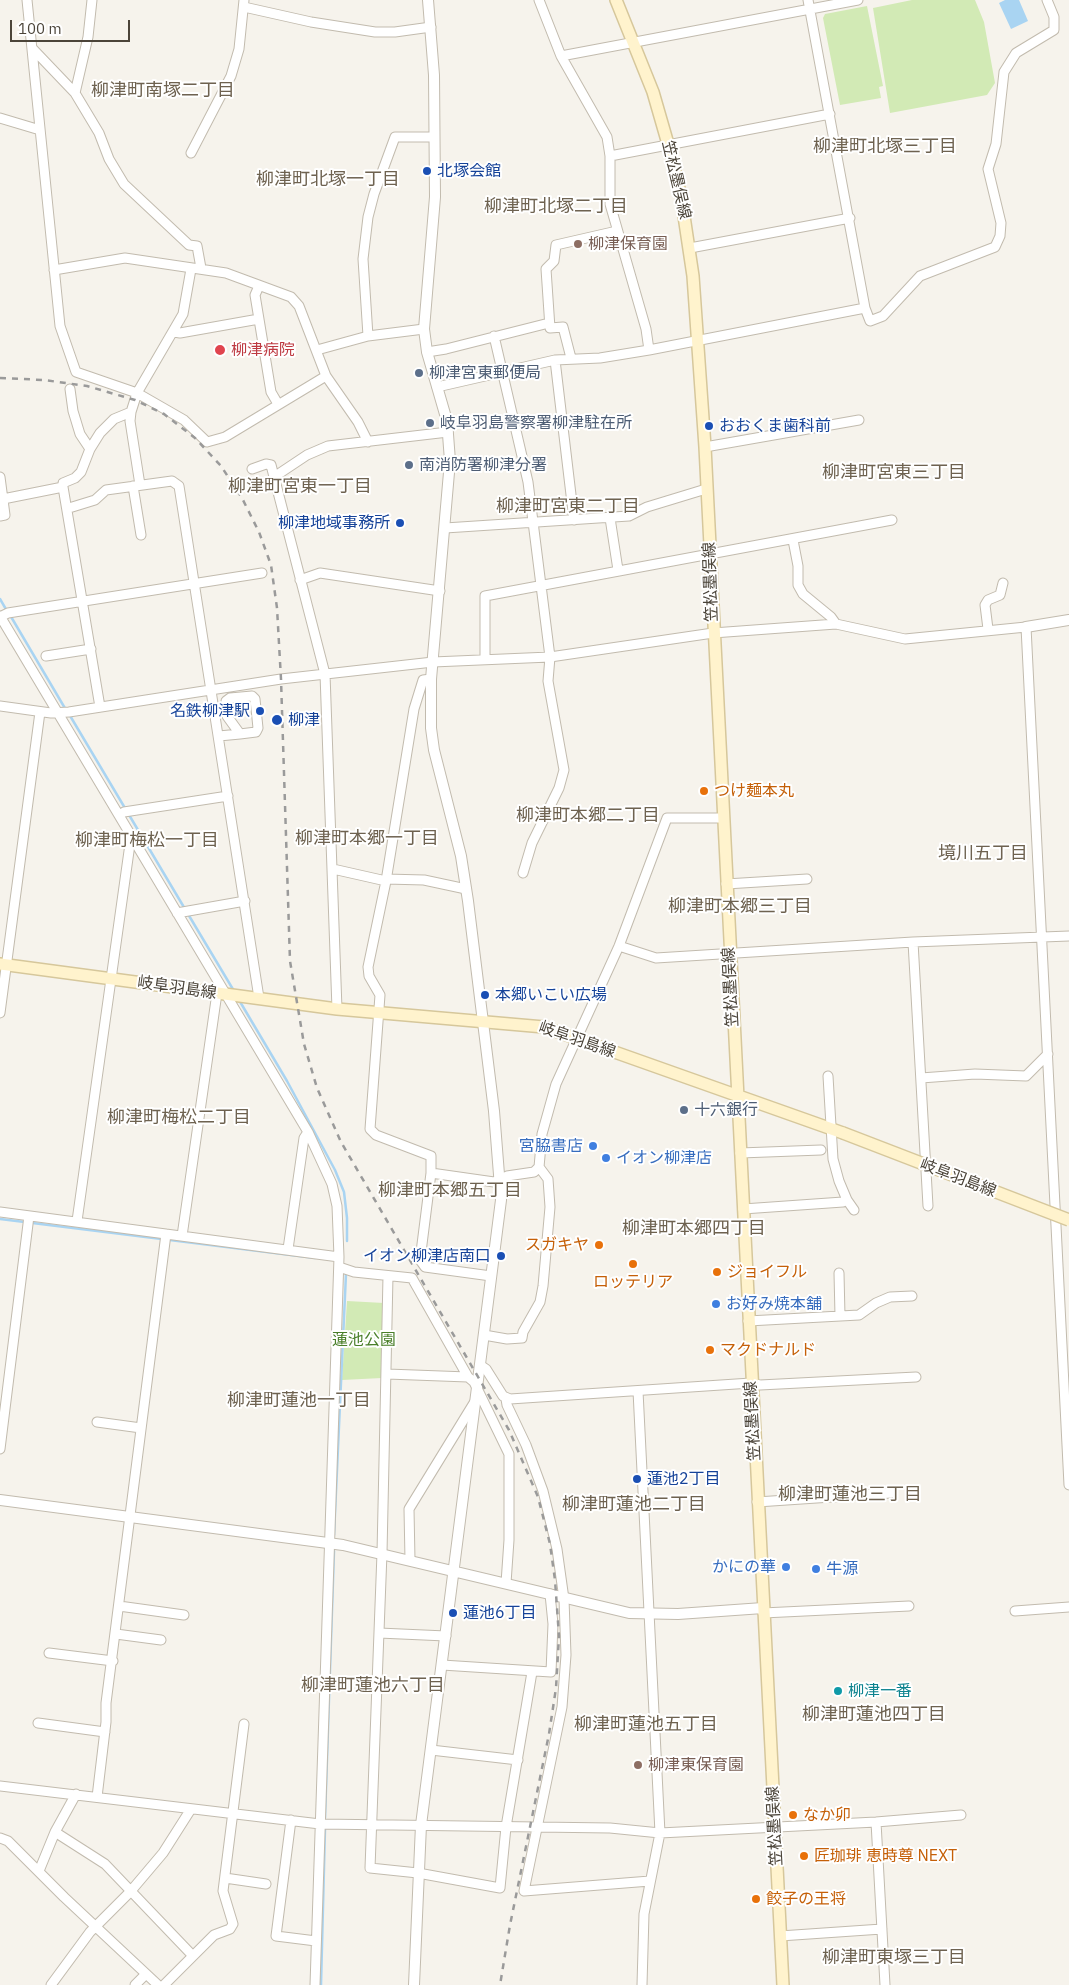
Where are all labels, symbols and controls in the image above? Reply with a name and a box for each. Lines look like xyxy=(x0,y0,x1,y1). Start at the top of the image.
scale bar xyxy=(12,10,132,42)
text: 100 m xyxy=(18,19,62,38)
district label: 柳津町南塚二丁目 xyxy=(91,80,235,102)
district label: 柳津町北塚三丁目 xyxy=(813,136,957,158)
street label: 笠松墨俣線 xyxy=(658,139,694,221)
place label: 北塚会館 xyxy=(437,161,501,181)
marker: 北塚会館 xyxy=(421,165,433,177)
district label: 柳津町北塚一丁目 xyxy=(256,169,400,191)
district label: 柳津町北塚二丁目 xyxy=(484,196,628,218)
place label: 柳津保育園 xyxy=(588,234,668,254)
marker: 柳津保育園 xyxy=(572,238,584,250)
place label: 柳津病院 xyxy=(231,340,295,360)
marker: 柳津病院 xyxy=(213,343,227,357)
place label: 柳津宮東郵便局 xyxy=(429,363,541,383)
marker: 柳津宮東郵便局 xyxy=(413,367,425,379)
place label: 岐阜羽島警察署柳津駐在所 xyxy=(440,413,632,433)
place label: おおくま歯科前 xyxy=(719,416,831,436)
marker: 岐阜羽島警察署柳津駐在所 xyxy=(424,417,436,429)
marker: おおくま歯科前 xyxy=(703,420,715,432)
place label: 南消防署柳津分署 xyxy=(419,455,547,475)
marker: 南消防署柳津分署 xyxy=(403,459,415,471)
district label: 柳津町宮東三丁目 xyxy=(822,462,966,484)
district label: 柳津町宮東一丁目 xyxy=(228,476,372,498)
district label: 柳津町宮東二丁目 xyxy=(496,496,640,518)
place label: 柳津地域事務所 xyxy=(278,513,390,533)
marker: 柳津地域事務所 xyxy=(394,517,406,529)
street label: 笠松墨俣線 xyxy=(700,542,722,622)
place label: 名鉄柳津駅 xyxy=(170,701,250,721)
marker: 名鉄柳津駅 xyxy=(254,705,266,717)
place label: 柳津 xyxy=(288,710,320,730)
marker: 柳津 xyxy=(270,713,284,727)
place label: つけ麺本丸 xyxy=(714,781,794,801)
marker: つけ麺本丸 xyxy=(698,785,710,797)
district label: 柳津町本郷二丁目 xyxy=(516,805,660,827)
district label: 柳津町本郷一丁目 xyxy=(295,828,439,850)
district label: 柳津町梅松一丁目 xyxy=(75,830,219,852)
district label: 境川五丁目 xyxy=(938,843,1028,865)
district label: 柳津町本郷三丁目 xyxy=(668,896,812,918)
street label: 笠松墨俣線 xyxy=(719,947,743,1027)
street label: 岐阜羽島線 xyxy=(136,973,218,1003)
place label: 本郷いこい広場 xyxy=(495,985,607,1005)
marker: 本郷いこい広場 xyxy=(479,989,491,1001)
street label: 岐阜羽島線 xyxy=(536,1018,618,1062)
place label: 十六銀行 xyxy=(694,1100,758,1120)
marker: 十六銀行 xyxy=(678,1104,690,1116)
district label: 柳津町梅松二丁目 xyxy=(107,1107,251,1129)
place label: 宮脇書店 xyxy=(519,1136,583,1156)
marker: 宮脇書店 xyxy=(587,1140,599,1152)
place label: イオン柳津店 xyxy=(616,1148,712,1168)
marker: イオン柳津店 xyxy=(600,1152,612,1164)
street label: 岐阜羽島線 xyxy=(917,1155,999,1201)
district label: 柳津町本郷五丁目 xyxy=(378,1180,522,1202)
district label: 柳津町本郷四丁目 xyxy=(622,1218,766,1240)
place label: スガキヤ xyxy=(525,1235,589,1255)
marker: スガキヤ xyxy=(593,1239,605,1251)
place label: イオン柳津店南口 xyxy=(363,1246,491,1266)
marker: イオン柳津店南口 xyxy=(495,1250,507,1262)
marker: ロッテリア xyxy=(627,1258,639,1270)
place label: ジョイフル xyxy=(727,1262,807,1282)
marker: ジョイフル xyxy=(711,1266,723,1278)
place label: ロッテリア xyxy=(593,1272,673,1292)
place label: お好み焼本舗 xyxy=(726,1294,822,1314)
marker: お好み焼本舗 xyxy=(710,1298,722,1310)
park label: 蓮池公園 xyxy=(332,1330,396,1350)
place label: マクドナルド xyxy=(720,1340,816,1360)
marker: マクドナルド xyxy=(704,1344,716,1356)
street label: 笠松墨俣線 xyxy=(741,1381,765,1461)
district label: 柳津町蓮池一丁目 xyxy=(227,1390,371,1412)
place label: 蓮池2丁目 xyxy=(647,1469,721,1489)
marker: 蓮池2丁目 xyxy=(631,1473,643,1485)
district label: 柳津町蓮池三丁目 xyxy=(778,1484,922,1506)
district label: 柳津町蓮池二丁目 xyxy=(562,1494,706,1516)
place label: かにの華 xyxy=(712,1557,776,1577)
place label: 牛源 xyxy=(826,1559,858,1579)
marker: かにの華 xyxy=(780,1561,792,1573)
marker: 牛源 xyxy=(810,1563,822,1575)
place label: 蓮池6丁目 xyxy=(463,1603,537,1623)
marker: 蓮池6丁目 xyxy=(447,1607,459,1619)
district label: 柳津町蓮池六丁目 xyxy=(301,1675,445,1697)
place label: 柳津一番 xyxy=(848,1681,912,1701)
marker: 柳津一番 xyxy=(832,1685,844,1697)
district label: 柳津町蓮池四丁目 xyxy=(802,1704,946,1726)
district label: 柳津町蓮池五丁目 xyxy=(574,1714,718,1736)
place label: 柳津東保育園 xyxy=(648,1755,744,1775)
marker: 柳津東保育園 xyxy=(632,1759,644,1771)
street label: 笠松墨俣線 xyxy=(763,1786,787,1866)
place label: なか卯 xyxy=(803,1805,851,1825)
marker: なか卯 xyxy=(787,1809,799,1821)
place label: 匠珈琲 恵時尊 NEXT xyxy=(814,1846,957,1866)
marker: 匠珈琲 恵時尊 NEXT xyxy=(798,1850,810,1862)
place label: 餃子の王将 xyxy=(766,1889,846,1909)
marker: 餃子の王将 xyxy=(750,1893,762,1905)
district label: 柳津町東塚三丁目 xyxy=(822,1947,966,1969)

